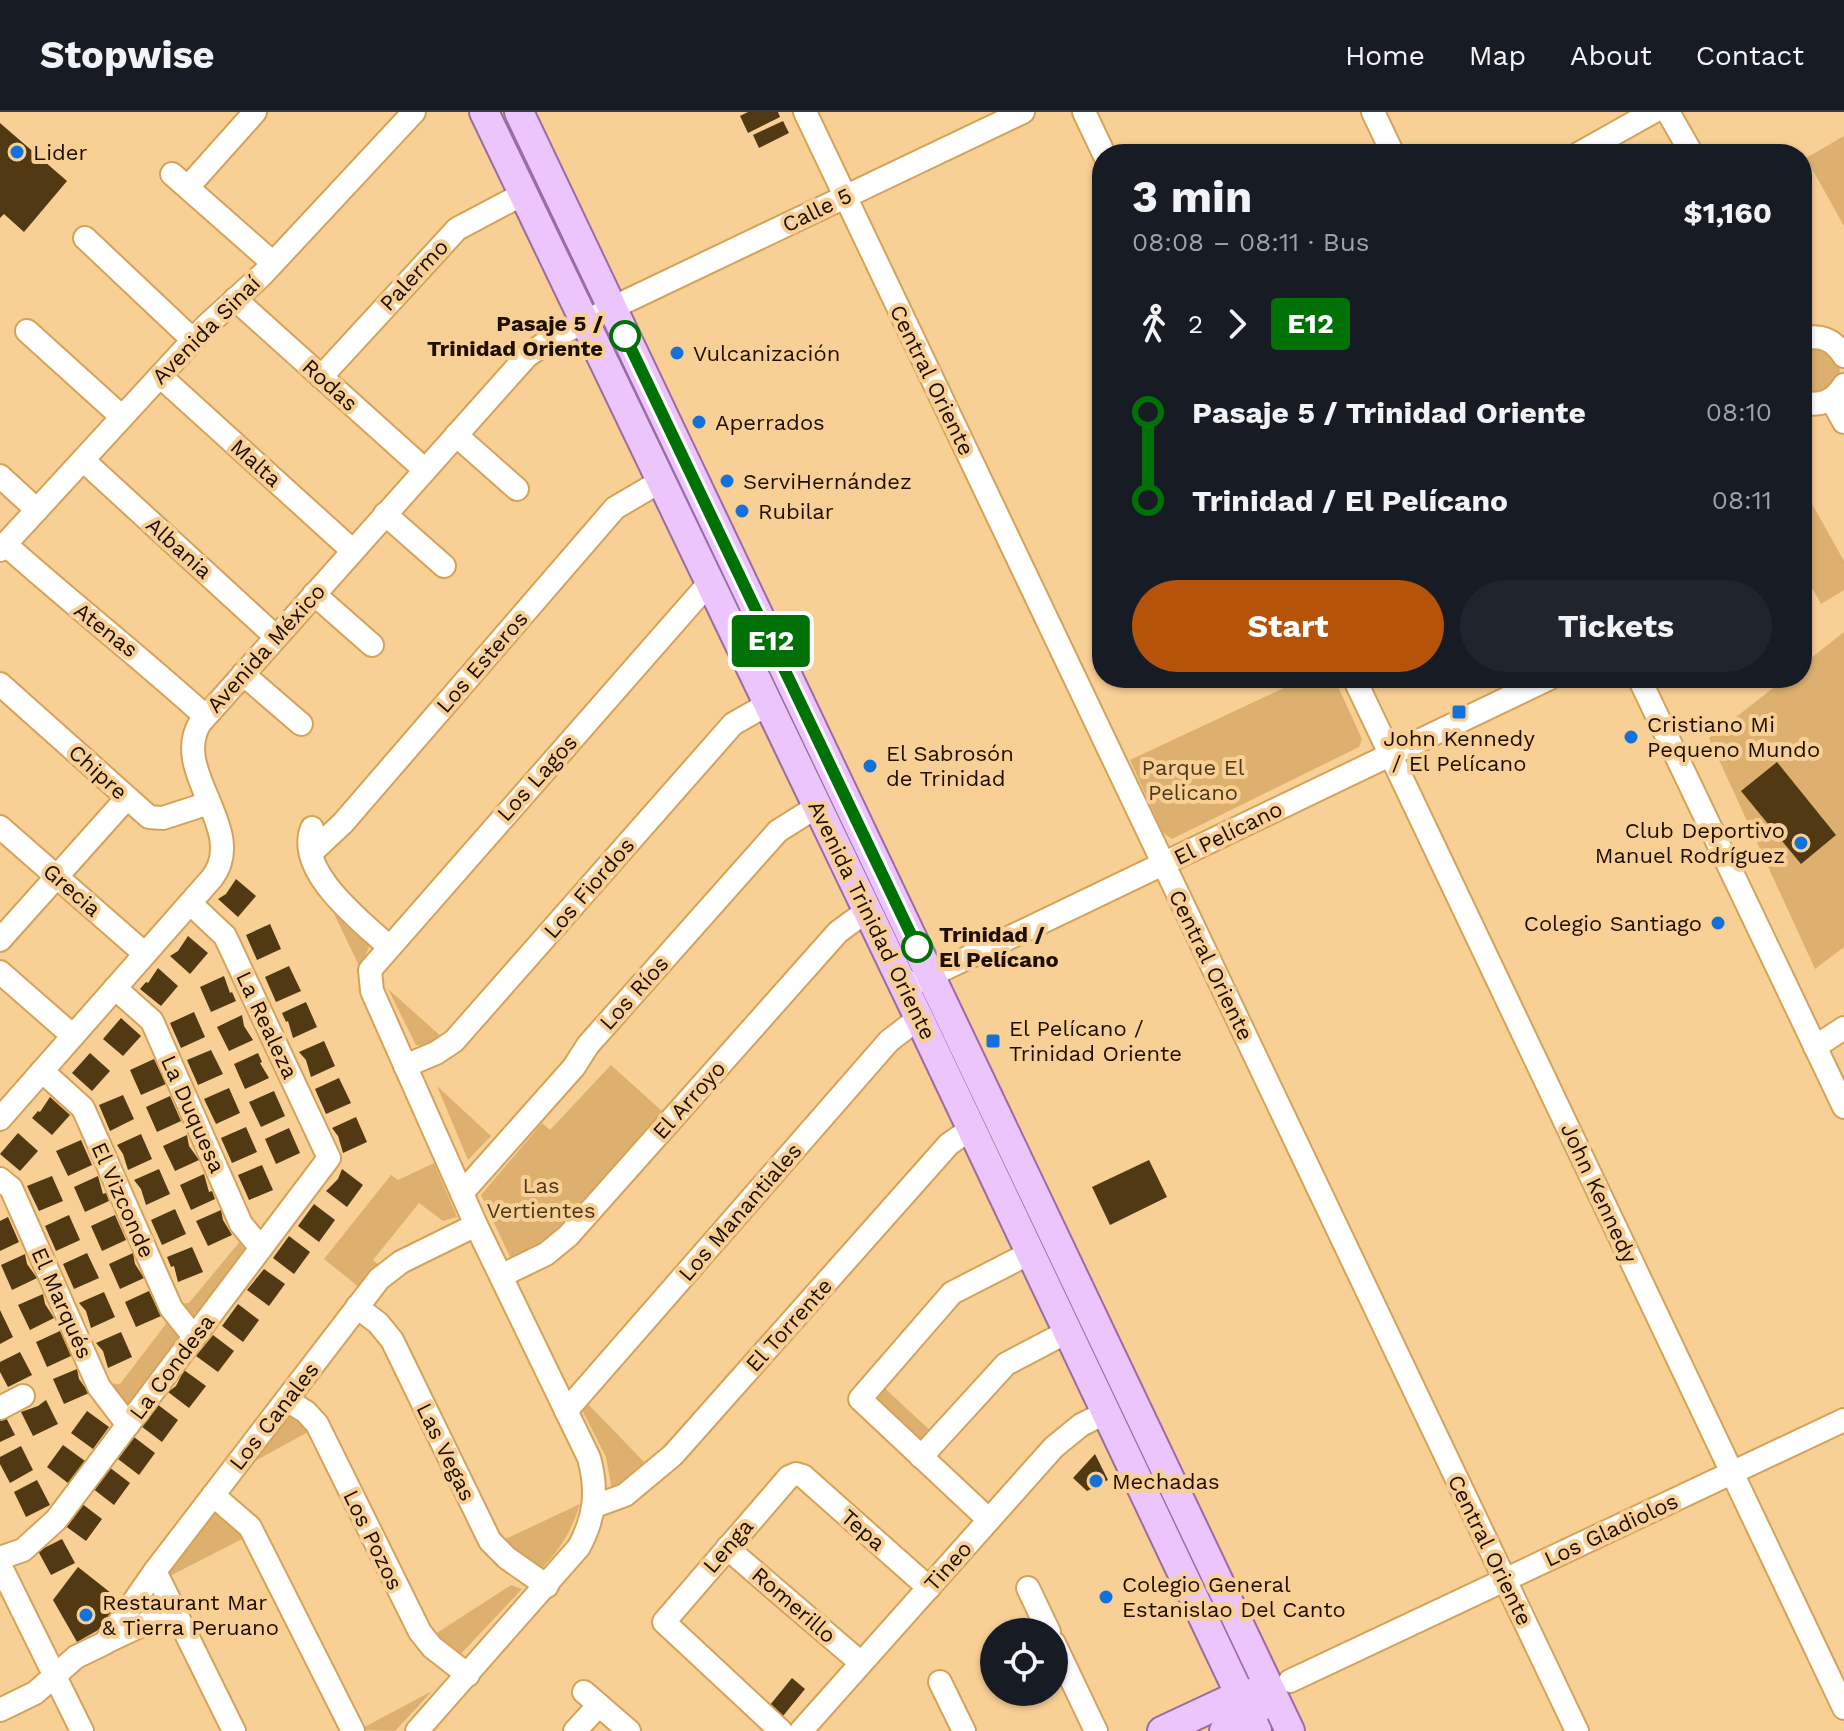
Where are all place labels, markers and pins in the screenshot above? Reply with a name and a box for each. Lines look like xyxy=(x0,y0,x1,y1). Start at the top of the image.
place label: Lider xyxy=(33,140,87,165)
marker: Lider xyxy=(8,143,26,161)
place label: Pasaje 5 / Trinidad Oriente xyxy=(427,311,603,361)
marker: Pasaje 5 / Trinidad Oriente xyxy=(610,321,640,351)
place label: Vulcanización xyxy=(693,341,840,366)
marker: Vulcanización xyxy=(668,344,686,362)
place label: Aperrados xyxy=(715,410,825,435)
marker: Aperrados xyxy=(690,413,708,431)
place label: ServiHernández xyxy=(743,469,912,494)
marker: ServiHernández xyxy=(718,472,736,490)
place label: Rubilar xyxy=(758,499,834,524)
marker: Rubilar xyxy=(733,502,751,520)
marker: John Kennedy / El Pelícano xyxy=(1450,703,1468,721)
place label: Cristiano Mi Pequeno Mundo xyxy=(1647,712,1820,762)
place label: John Kennedy / El Pelícano xyxy=(1383,726,1535,776)
marker: Cristiano Mi Pequeno Mundo xyxy=(1622,728,1640,746)
place label: El Sabrosón de Trinidad xyxy=(886,741,1014,791)
marker: El Sabrosón de Trinidad xyxy=(861,757,879,775)
place label: Club Deportivo Manuel Rodríguez xyxy=(1595,818,1785,868)
marker: Club Deportivo Manuel Rodríguez xyxy=(1792,834,1810,852)
place label: Colegio Santiago xyxy=(1524,911,1702,936)
marker: Colegio Santiago xyxy=(1709,914,1727,932)
place label: Trinidad / El Pelícano xyxy=(939,922,1059,972)
marker: Trinidad / El Pelícano xyxy=(902,932,932,962)
place label: El Pelícano / Trinidad Oriente xyxy=(1009,1016,1182,1066)
marker: El Pelícano / Trinidad Oriente xyxy=(984,1032,1002,1050)
place label: Mechadas xyxy=(1112,1469,1220,1494)
marker: Mechadas xyxy=(1087,1472,1105,1490)
place label: Colegio General Estanislao Del Canto xyxy=(1122,1572,1346,1622)
marker: Colegio General Estanislao Del Canto xyxy=(1097,1588,1115,1606)
place label: Restaurant Mar & Tierra Peruano xyxy=(102,1590,279,1640)
marker: Restaurant Mar & Tierra Peruano xyxy=(77,1606,95,1624)

